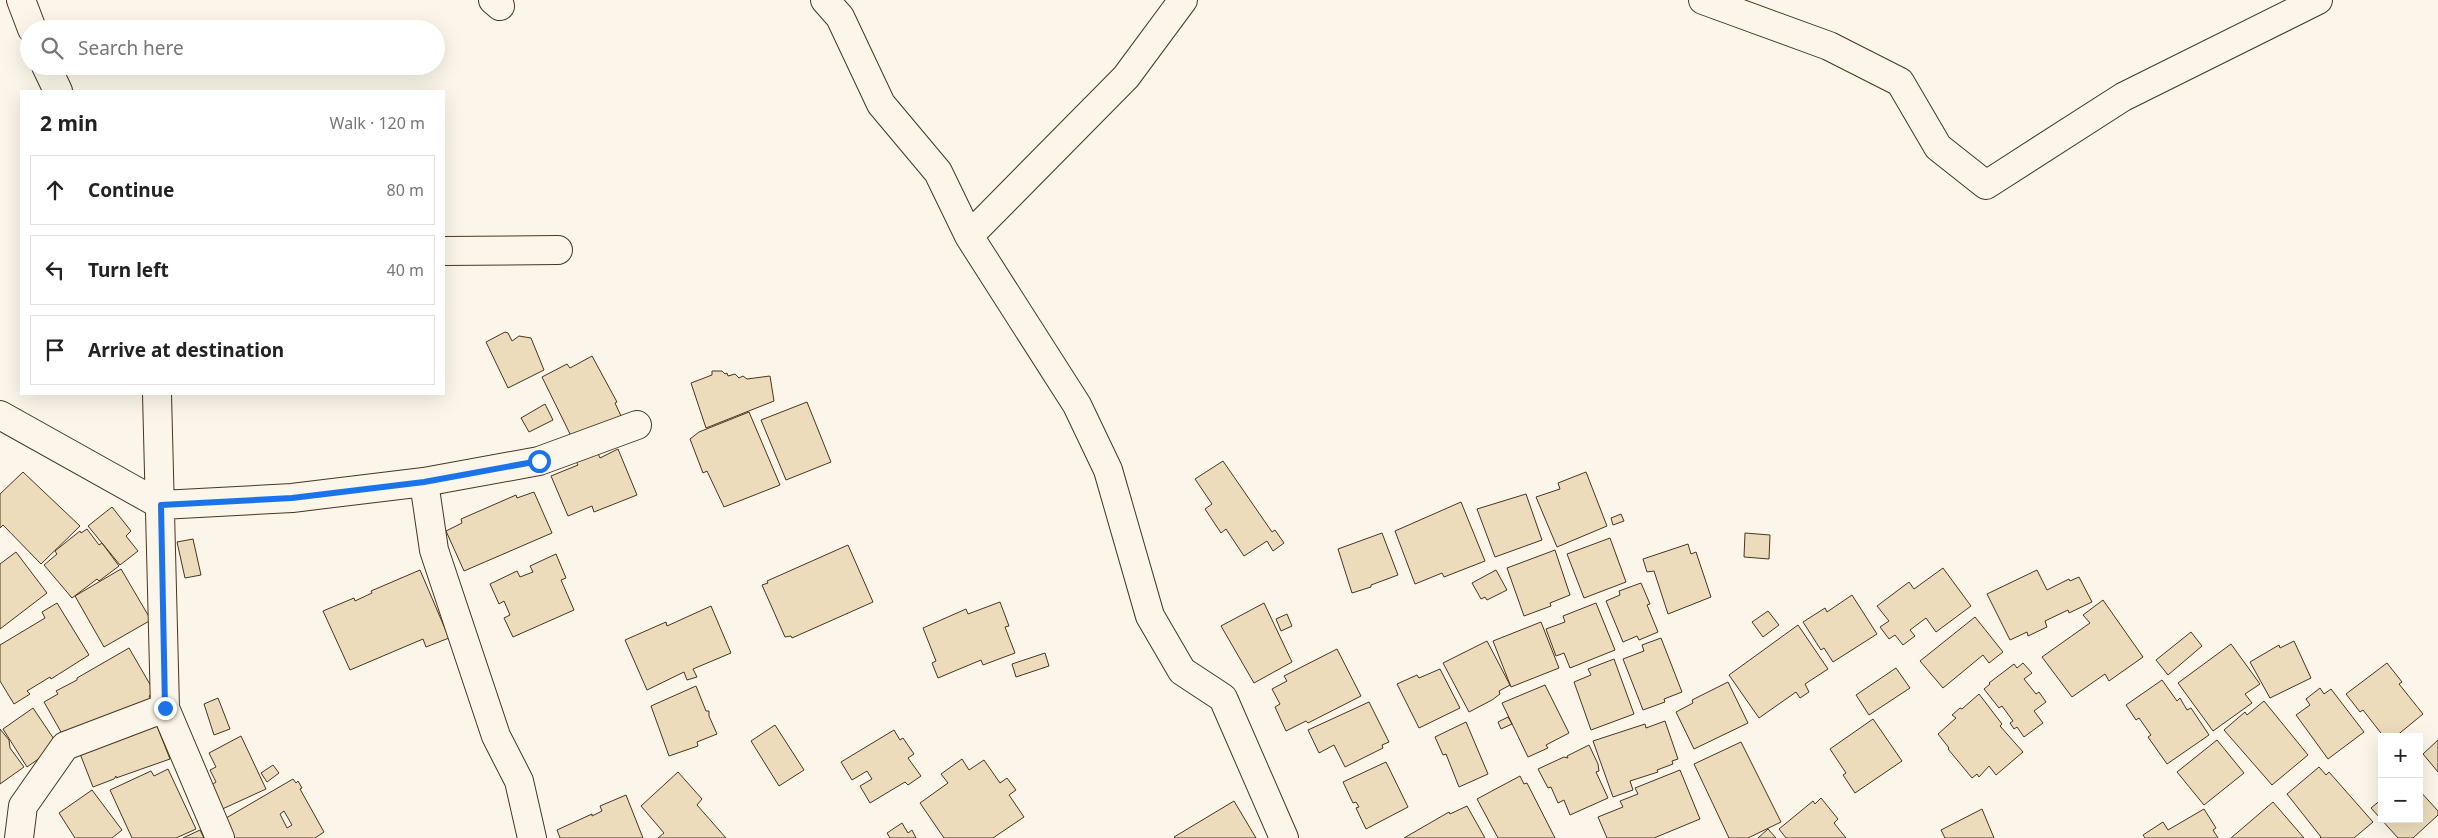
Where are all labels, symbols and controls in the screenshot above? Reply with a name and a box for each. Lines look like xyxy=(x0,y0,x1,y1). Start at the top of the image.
search box xyxy=(20,20,445,75)
icon: search xyxy=(38,34,66,62)
text: Search here xyxy=(78,35,184,61)
text: 2 min xyxy=(40,109,98,137)
text: Walk · 120 m xyxy=(330,112,425,134)
icon: ahead xyxy=(41,176,69,204)
text: Continue xyxy=(88,177,174,203)
text: 80 m xyxy=(387,179,424,201)
icon: left xyxy=(41,256,69,284)
text: Turn left xyxy=(88,257,169,283)
text: 40 m xyxy=(387,259,424,281)
icon: arrive xyxy=(41,336,69,364)
text: Arrive at destination xyxy=(88,337,284,363)
route start xyxy=(528,450,551,473)
route end xyxy=(154,697,177,720)
map controls xyxy=(2378,733,2423,823)
button: + xyxy=(2378,733,2423,778)
button: − xyxy=(2378,778,2423,823)

